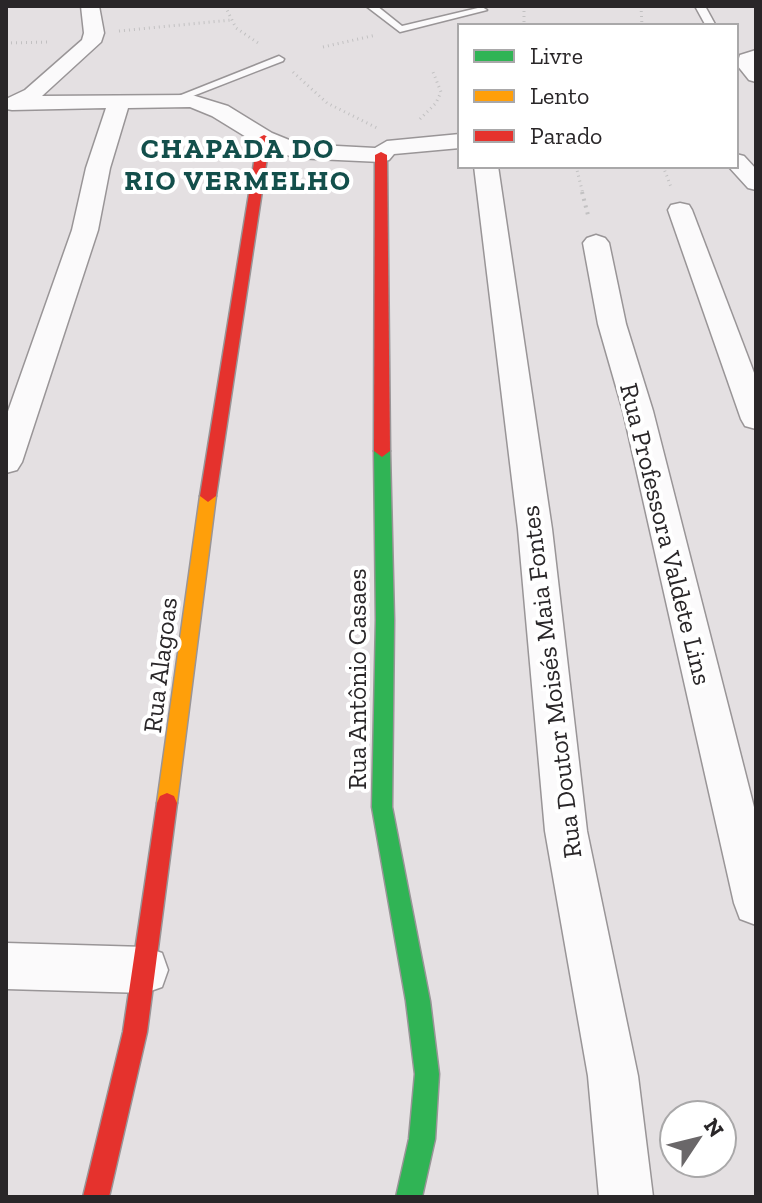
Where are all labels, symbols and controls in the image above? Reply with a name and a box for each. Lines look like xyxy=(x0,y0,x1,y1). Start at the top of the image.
legend xyxy=(458,24,738,168)
text: Livre xyxy=(530,41,583,70)
text: Lento xyxy=(530,81,589,110)
text: Parado xyxy=(530,121,602,150)
district label: CHAPADA DO RIO VERMELHO xyxy=(124,132,352,197)
street label: Rua Professora Valdete Lins xyxy=(613,380,719,688)
street label: Rua Doutor Moisés Maia Fontes xyxy=(513,504,589,860)
street label: Rua Antônio Casaes xyxy=(341,568,373,790)
street label: Rua Alagoas xyxy=(136,595,184,735)
north arrow xyxy=(658,1099,738,1179)
text: N xyxy=(698,1113,730,1143)

